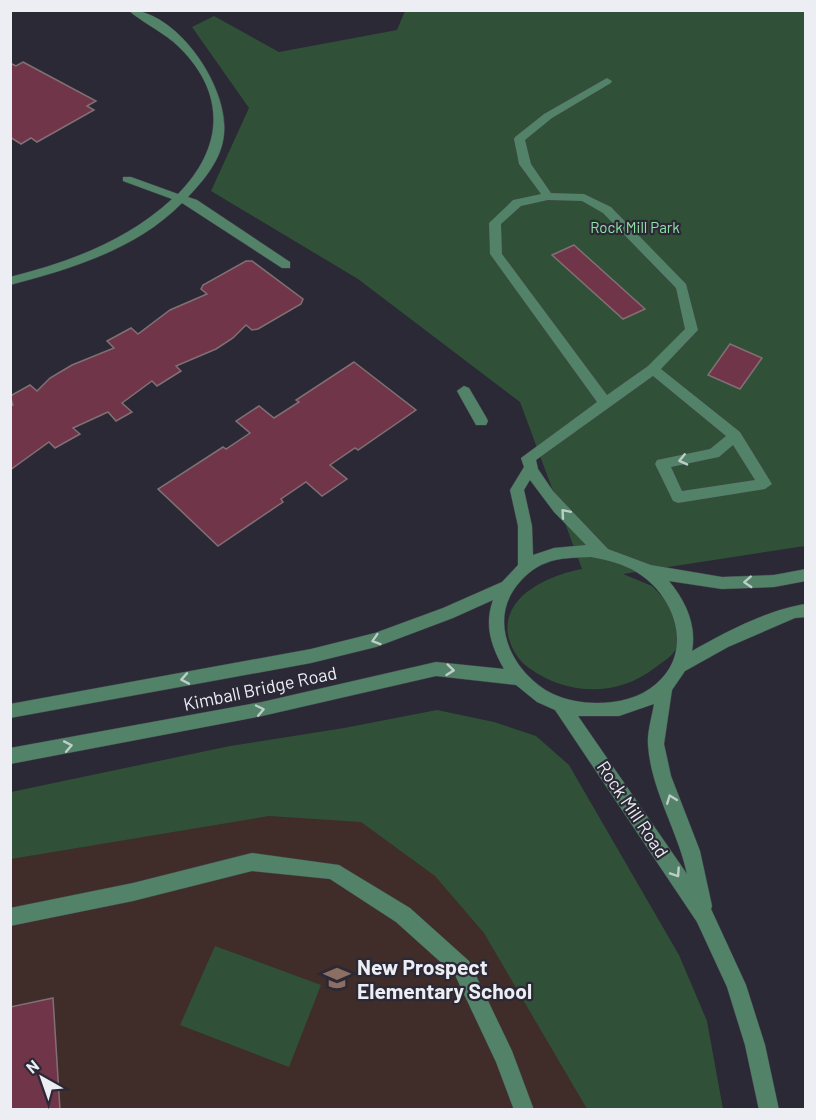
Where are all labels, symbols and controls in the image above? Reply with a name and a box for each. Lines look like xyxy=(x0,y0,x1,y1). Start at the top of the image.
park label: Rock Mill Park xyxy=(590,218,680,236)
one-way arrow xyxy=(678,452,688,465)
one-way arrow xyxy=(561,509,572,520)
one-way arrow xyxy=(743,576,752,589)
one-way arrow xyxy=(371,632,382,645)
street label: Kimball Bridge Road xyxy=(181,661,339,715)
one-way arrow xyxy=(445,663,454,676)
one-way arrow xyxy=(180,672,190,685)
one-way arrow xyxy=(254,704,264,717)
one-way arrow xyxy=(63,740,73,753)
street label: Rock Mill Road xyxy=(593,756,673,862)
one-way arrow xyxy=(666,794,678,805)
one-way arrow xyxy=(669,866,680,877)
place label: New Prospect Elementary School xyxy=(357,954,532,1003)
school or university icon: New Prospect Elementary School xyxy=(322,963,352,993)
north arrow xyxy=(12,1048,72,1108)
text: N xyxy=(22,1055,42,1077)

